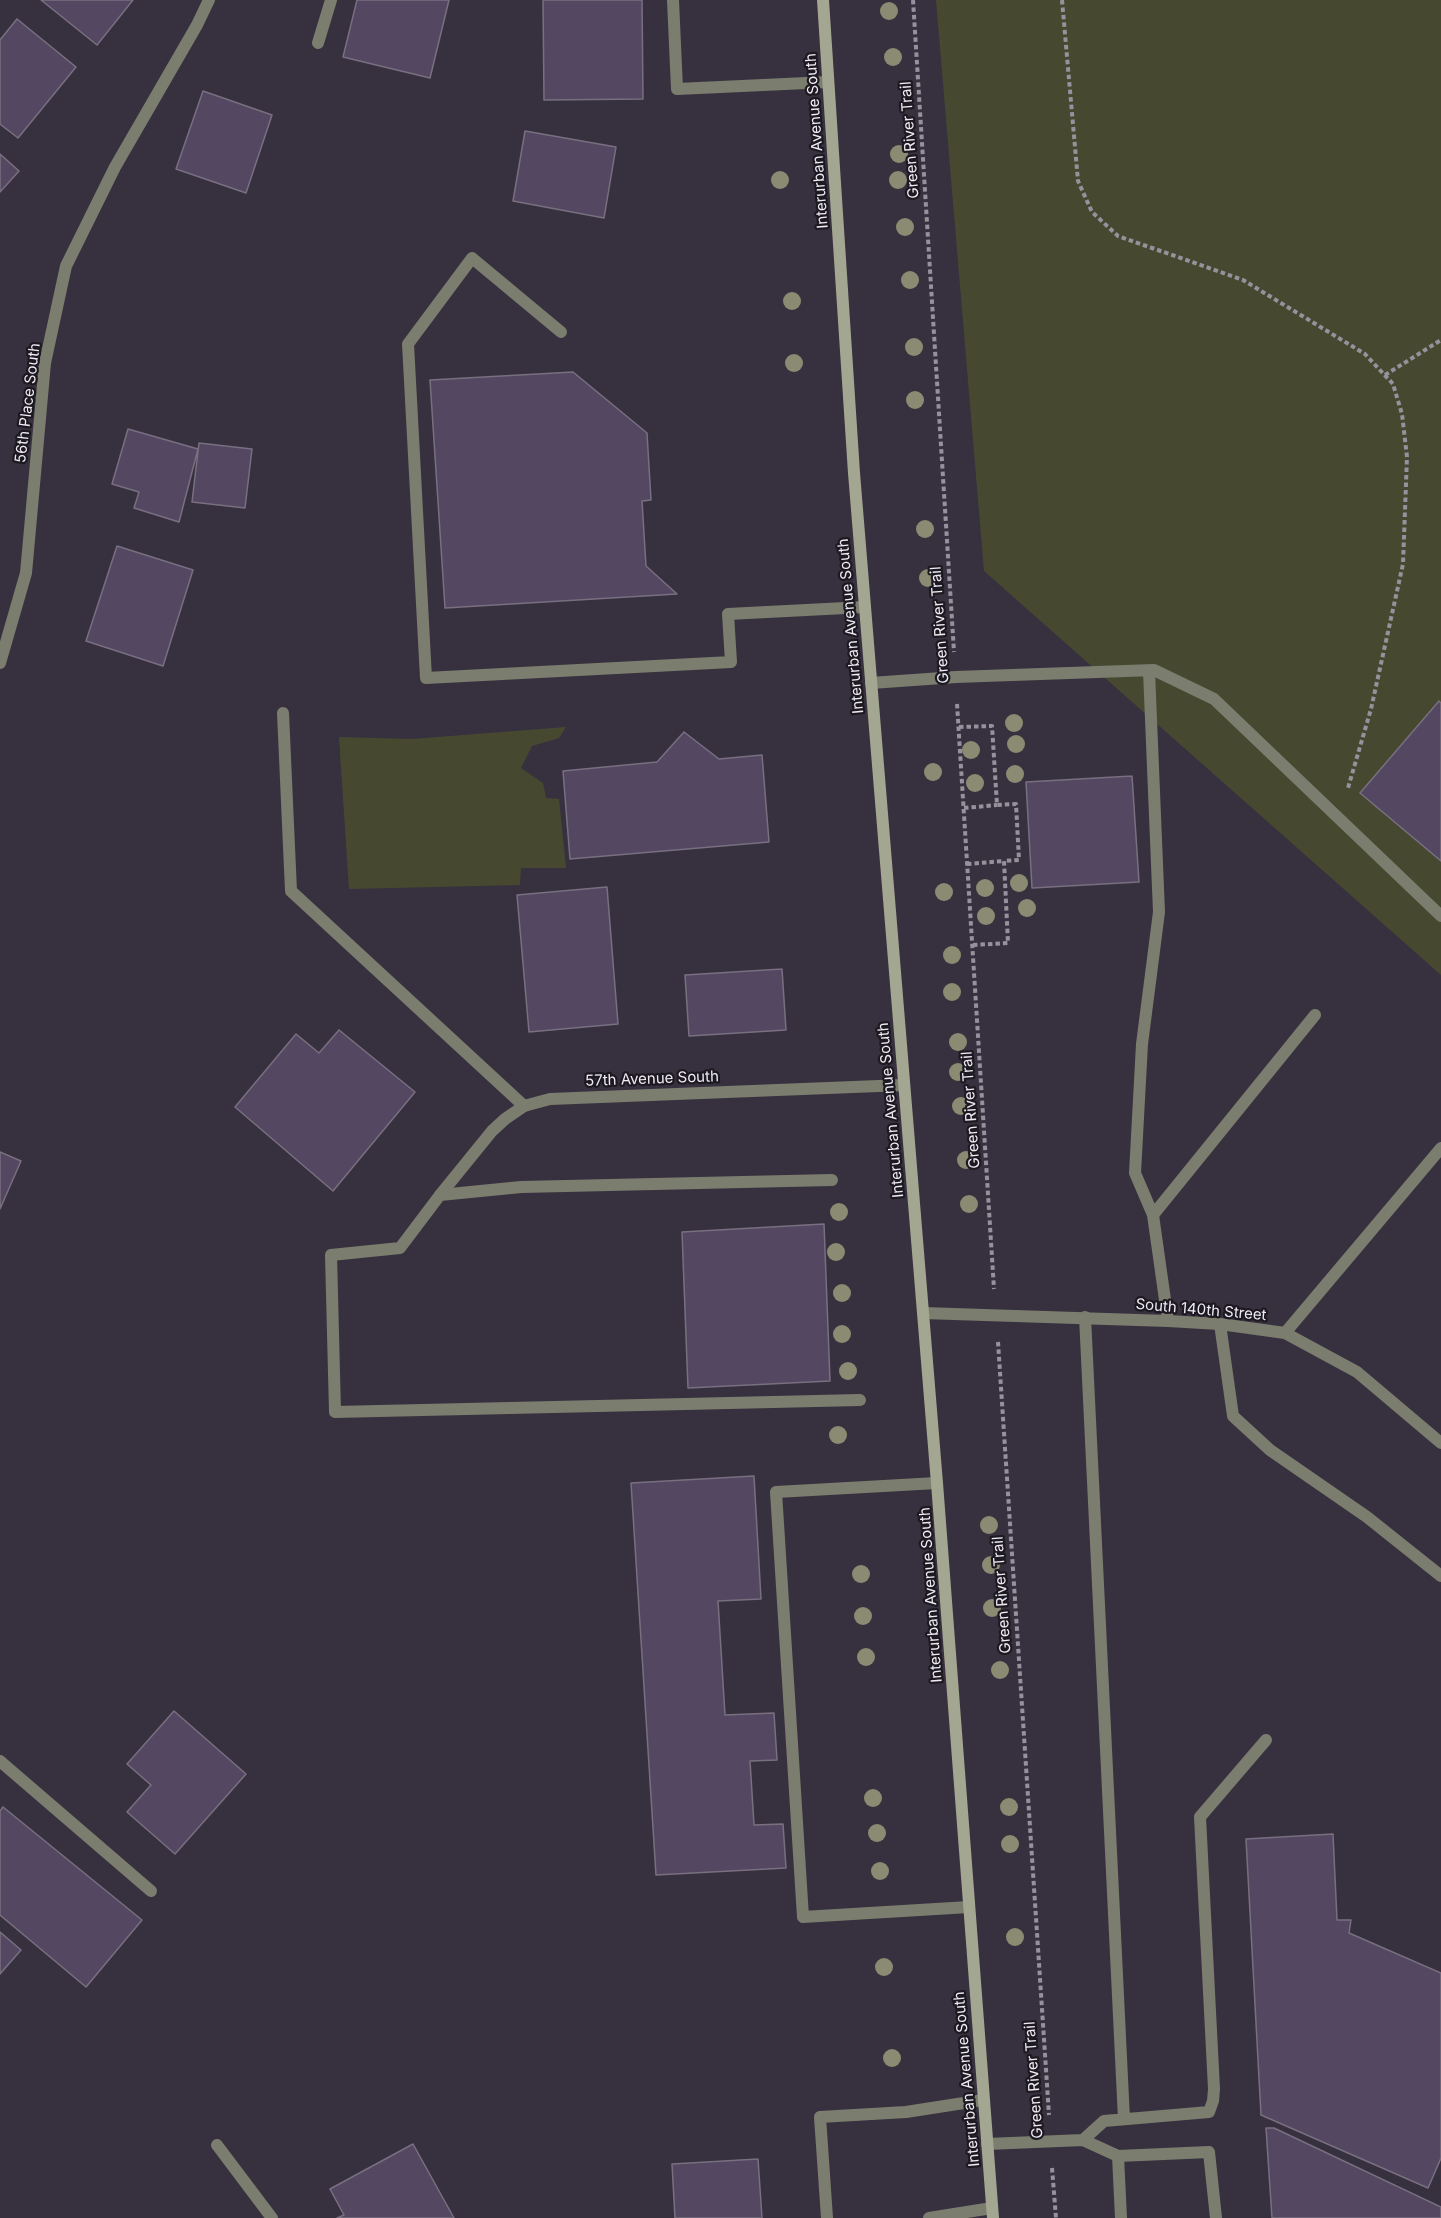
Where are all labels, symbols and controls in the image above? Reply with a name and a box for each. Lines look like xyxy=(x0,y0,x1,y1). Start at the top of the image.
street label: Interurban Avenue South xyxy=(802,53,832,229)
street label: Green River Trail xyxy=(897,81,923,199)
street label: 56th Place South xyxy=(12,342,44,464)
street label: Interurban Avenue South xyxy=(834,538,868,714)
street label: Green River Trail xyxy=(927,566,953,684)
street label: Interurban Avenue South xyxy=(874,1022,908,1198)
street label: Green River Trail xyxy=(958,1051,984,1169)
street label: 57th Avenue South xyxy=(585,1068,719,1090)
street label: South 140th Street xyxy=(1135,1295,1267,1325)
street label: Interurban Avenue South xyxy=(916,1507,946,1683)
street label: Green River Trail xyxy=(989,1536,1015,1654)
street label: Interurban Avenue South xyxy=(950,1991,984,2167)
street label: Green River Trail xyxy=(1021,2021,1047,2139)

